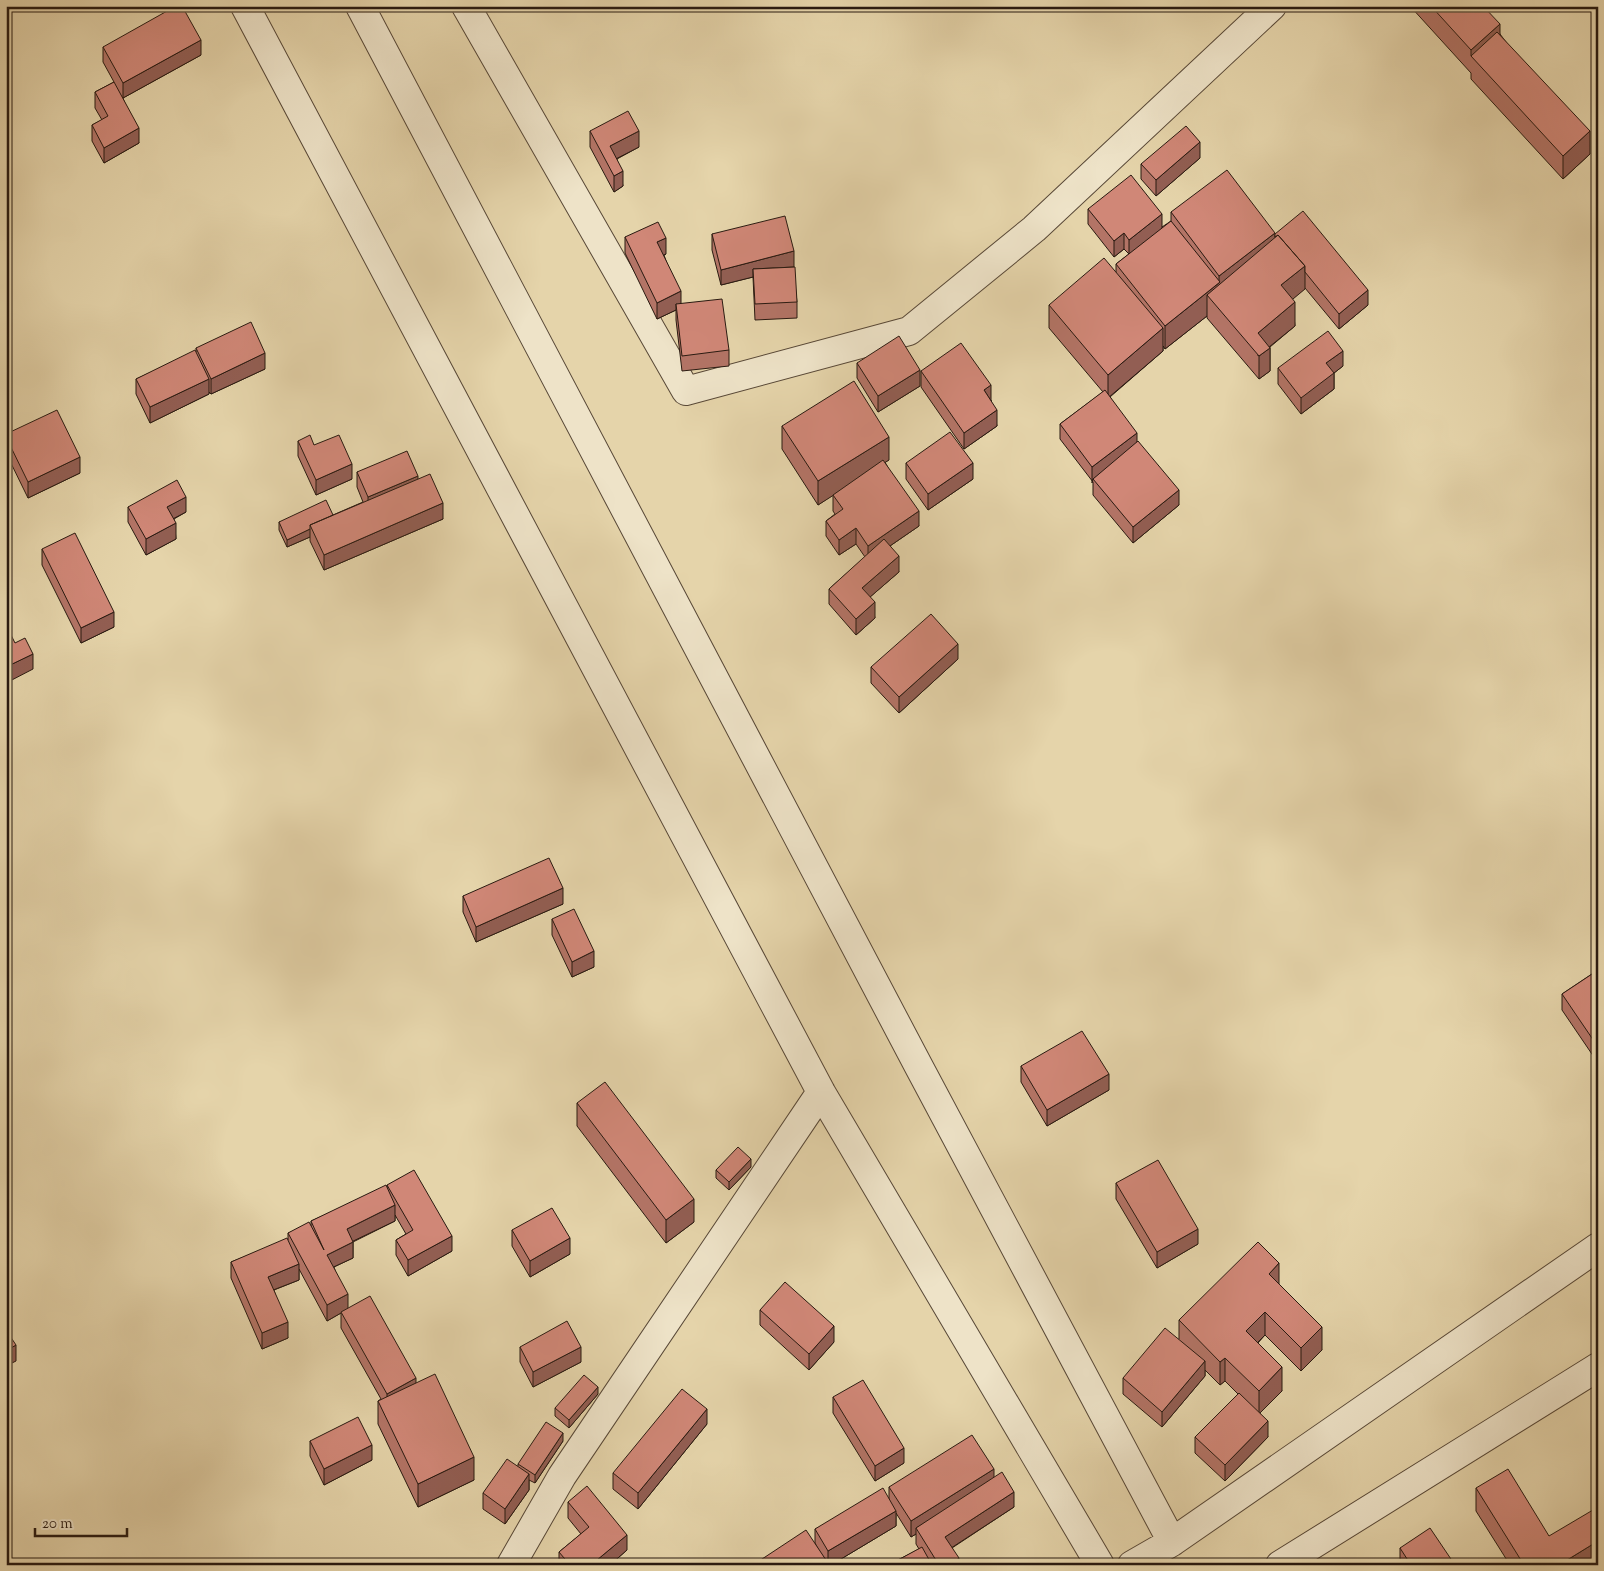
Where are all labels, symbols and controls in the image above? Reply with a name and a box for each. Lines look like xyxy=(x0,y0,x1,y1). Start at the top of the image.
scale bar xyxy=(35,1506,128,1538)
text: 20 m xyxy=(42,1514,73,1535)

